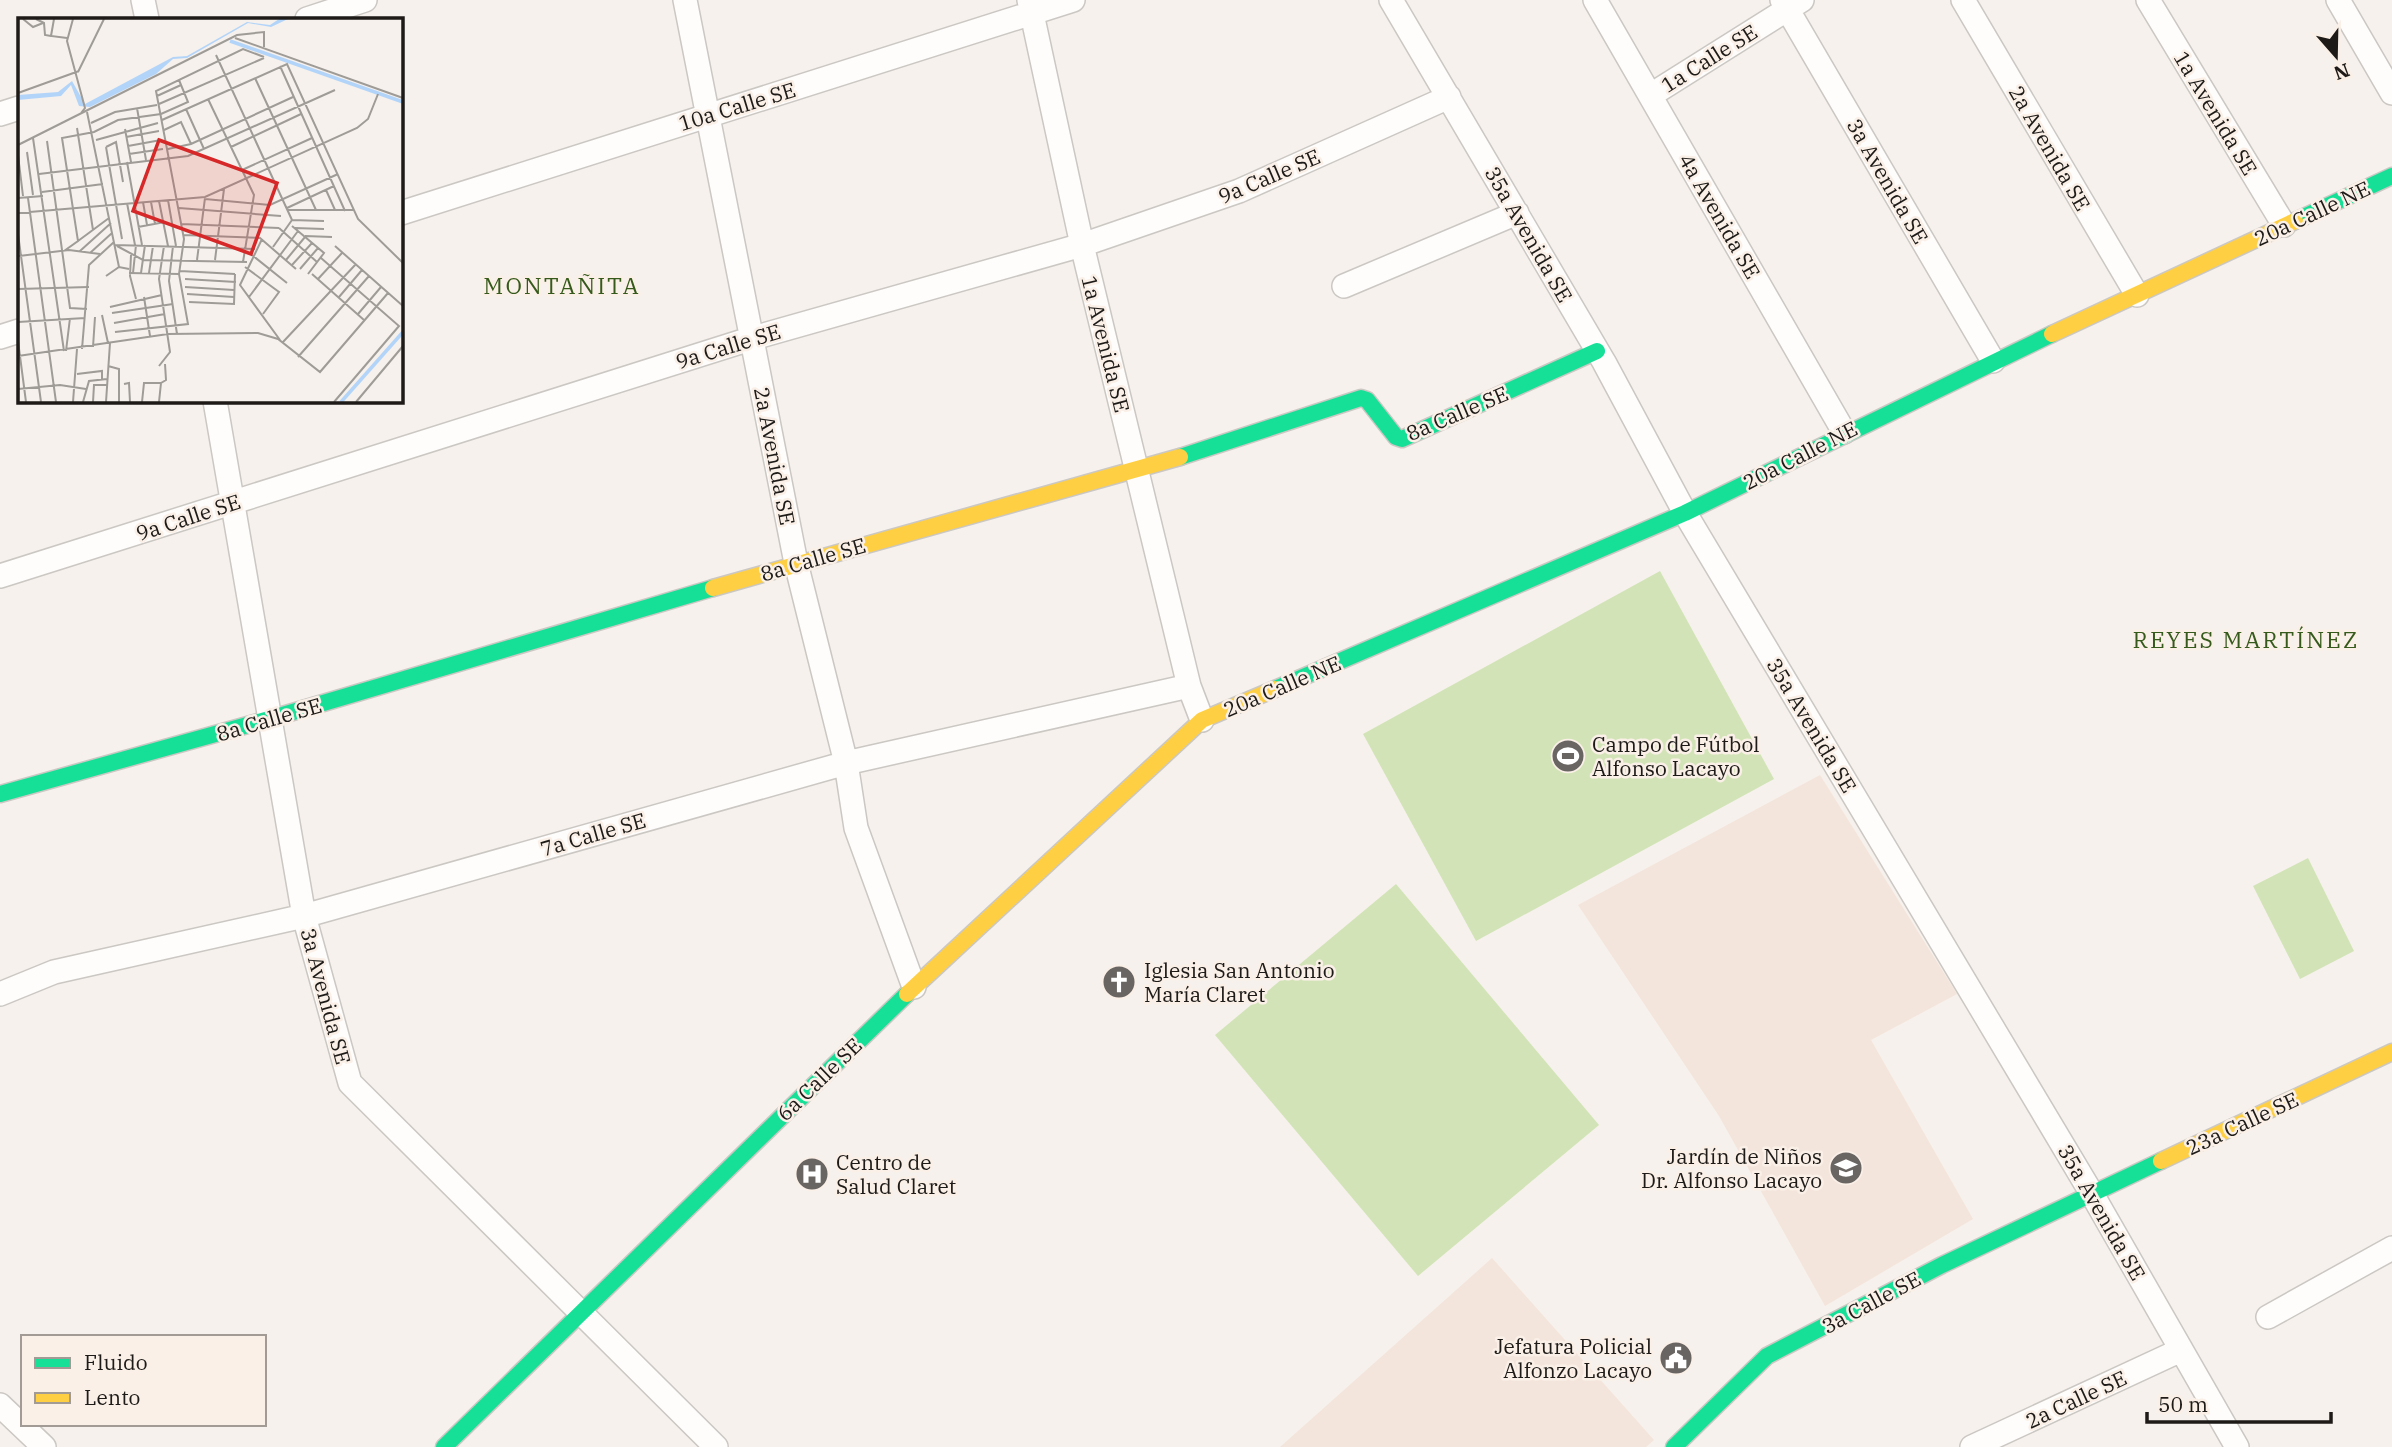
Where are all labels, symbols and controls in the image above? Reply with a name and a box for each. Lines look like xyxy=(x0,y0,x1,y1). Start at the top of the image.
street label: 1a Calle SE xyxy=(1656,17,1762,99)
inset map xyxy=(18,18,402,402)
north arrow xyxy=(2301,21,2371,91)
street label: 1a Avenida SE xyxy=(2168,46,2264,180)
text: N xyxy=(2331,58,2353,86)
street label: 10a Calle SE xyxy=(675,75,799,137)
street label: 2a Avenida SE xyxy=(2003,80,2097,216)
street label: 3a Avenida SE xyxy=(1841,113,1935,249)
street label: 9a Calle SE xyxy=(1214,142,1324,210)
street label: 4a Avenida SE xyxy=(1673,148,1767,284)
street label: 35a Avenida SE xyxy=(1479,161,1579,307)
street label: 20a Calle NE xyxy=(2249,174,2375,252)
district label: MONTAÑITA xyxy=(483,270,641,300)
street label: 1a Avenida SE xyxy=(1075,273,1137,415)
street label: 9a Calle SE xyxy=(672,317,784,375)
street label: 8a Calle SE xyxy=(1402,379,1512,447)
street label: 2a Avenida SE xyxy=(748,385,802,527)
street label: 20a Calle NE xyxy=(1738,414,1862,496)
street label: 9a Calle SE xyxy=(132,487,244,547)
street label: 8a Calle SE xyxy=(757,531,869,587)
district label: REYES MARTÍNEZ xyxy=(2133,624,2359,654)
street label: 20a Calle NE xyxy=(1219,649,1345,723)
street label: 35a Avenida SE xyxy=(1761,652,1863,798)
street label: 8a Calle SE xyxy=(213,691,325,747)
place label: Campo de Fútbol Alfonso Lacayo xyxy=(1592,730,1760,782)
sports icon: Campo de Fútbol Alfonso Lacayo xyxy=(1549,737,1587,775)
street label: 7a Calle SE xyxy=(537,806,649,862)
street label: 3a Avenida SE xyxy=(294,925,358,1067)
place label: Iglesia San Antonio María Claret xyxy=(1144,956,1335,1008)
church icon: Iglesia San Antonio María Claret xyxy=(1100,963,1138,1001)
street label: 6a Calle SE xyxy=(770,1031,868,1127)
street label: 23a Calle SE xyxy=(2181,1085,2303,1161)
street label: 35a Avenida SE xyxy=(2052,1139,2152,1285)
place label: Jardín de Niños Dr. Alfonso Lacayo xyxy=(1641,1142,1822,1194)
place label: Centro de Salud Claret xyxy=(836,1148,956,1200)
school or university icon: Jardín de Niños Dr. Alfonso Lacayo xyxy=(1827,1149,1865,1187)
hospital icon: Centro de Salud Claret xyxy=(793,1155,831,1193)
street label: 3a Calle SE xyxy=(1817,1264,1925,1340)
place label: Jefatura Policial Alfonzo Lacayo xyxy=(1494,1332,1652,1384)
legend xyxy=(21,1335,266,1426)
public building icon: Jefatura Policial Alfonzo Lacayo xyxy=(1657,1339,1695,1377)
text: Fluido xyxy=(84,1348,148,1376)
street label: 2a Calle SE xyxy=(2021,1363,2131,1435)
scale bar xyxy=(2147,1380,2331,1424)
text: Lento xyxy=(84,1383,140,1411)
text: 50 m xyxy=(2158,1390,2208,1418)

